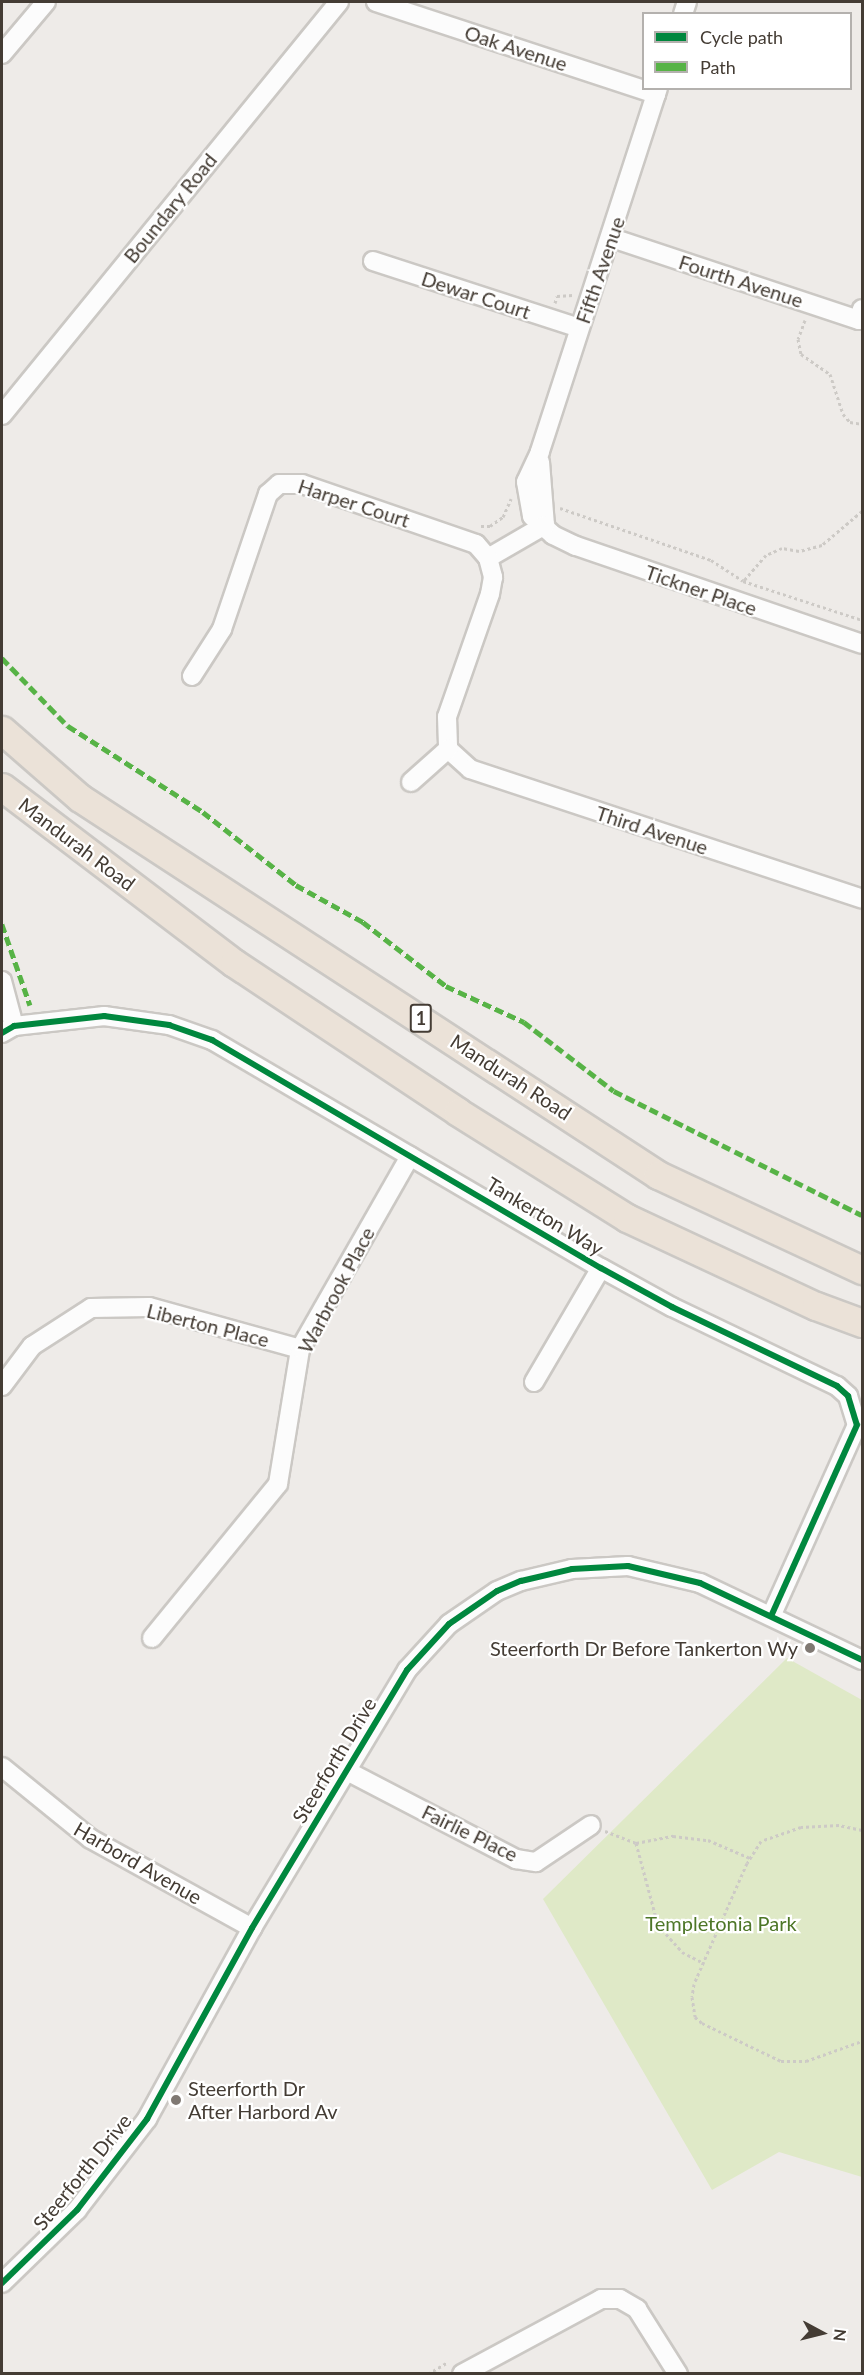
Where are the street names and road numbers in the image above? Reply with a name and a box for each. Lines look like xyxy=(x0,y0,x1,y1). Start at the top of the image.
street label: Oak Avenue xyxy=(461,20,571,76)
street label: Boundary Road xyxy=(118,148,222,268)
street label: Fifth Avenue xyxy=(570,213,630,327)
street label: Fourth Avenue xyxy=(676,250,806,312)
street label: Dewar Court xyxy=(418,266,534,324)
street label: Harper Court xyxy=(295,474,413,532)
street label: Tickner Place xyxy=(642,560,760,620)
street label: Mandurah Road xyxy=(14,792,140,896)
street label: Third Avenue xyxy=(593,801,711,859)
road number: 1 xyxy=(409,1003,433,1033)
street label: Mandurah Road xyxy=(446,1029,576,1125)
street label: Tankerton Way xyxy=(482,1172,608,1260)
street label: Warbrook Place xyxy=(293,1223,379,1357)
street label: Liberton Place xyxy=(144,1298,272,1352)
street label: Steerforth Drive xyxy=(287,1693,381,1827)
street label: Fairlie Place xyxy=(418,1799,522,1867)
street label: Harbord Avenue xyxy=(70,1817,206,1909)
street label: Steerforth Drive xyxy=(28,2109,136,2235)

